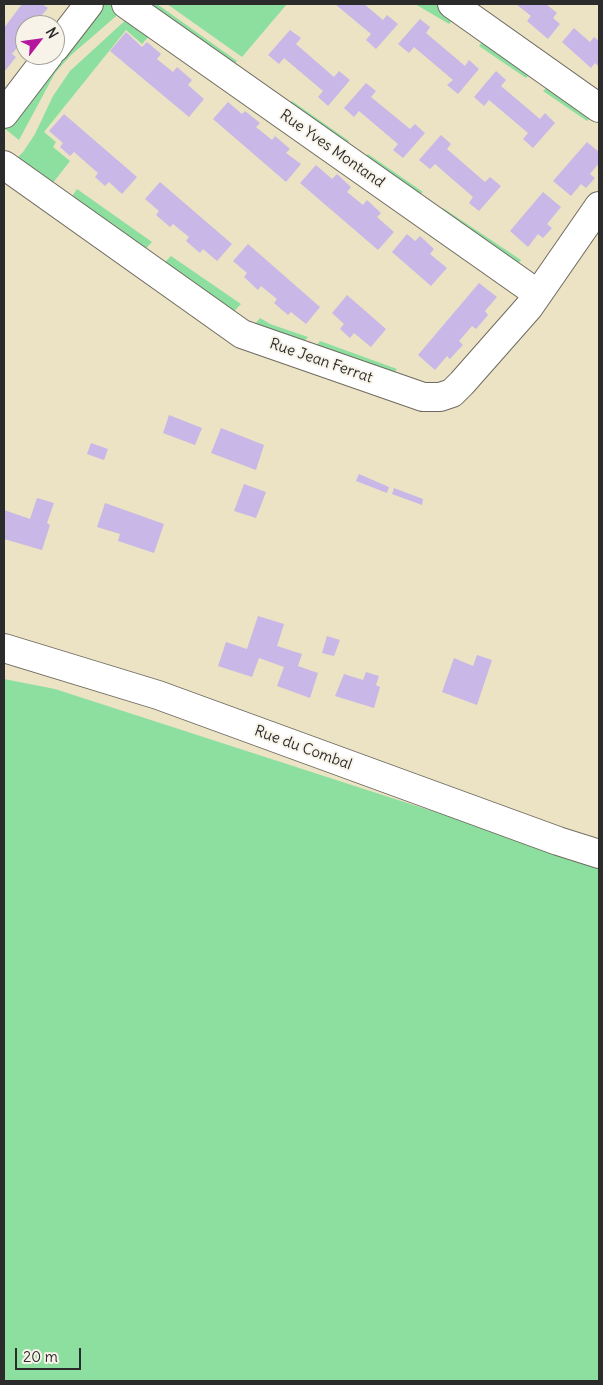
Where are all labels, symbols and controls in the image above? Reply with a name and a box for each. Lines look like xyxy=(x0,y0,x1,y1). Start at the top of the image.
north arrow xyxy=(15,15,65,65)
text: N xyxy=(42,24,62,42)
street label: Rue Yves Montand xyxy=(276,106,388,192)
street label: Rue Jean Ferrat xyxy=(267,335,375,387)
street label: Rue du Combal xyxy=(252,722,354,774)
scale bar xyxy=(18,1338,84,1370)
text: 20 m xyxy=(23,1347,58,1366)

